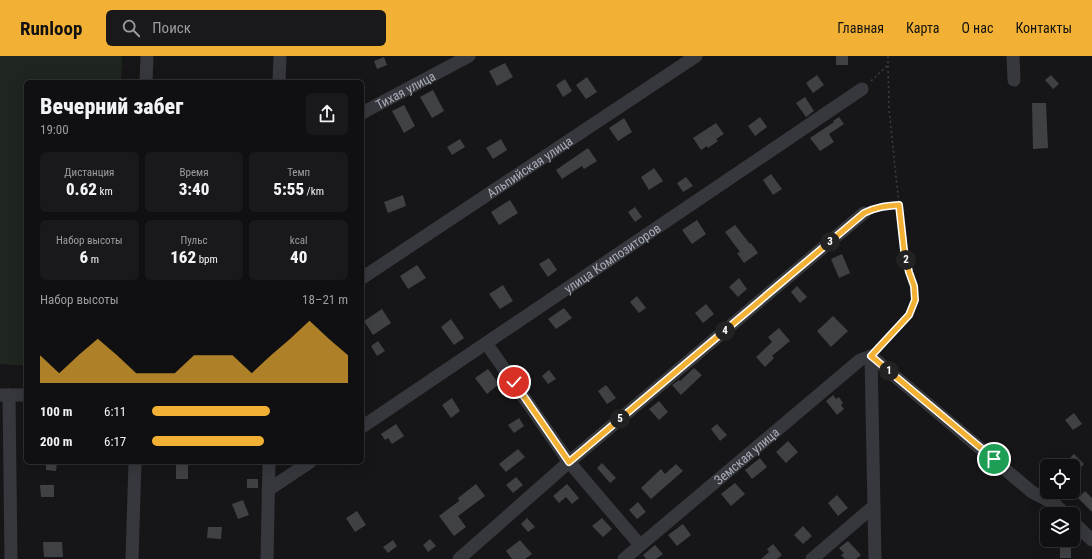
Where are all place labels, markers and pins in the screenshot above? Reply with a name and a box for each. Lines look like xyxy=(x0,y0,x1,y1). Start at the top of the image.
pin: 3 xyxy=(820,232,840,252)
pin: 2 xyxy=(896,250,916,270)
pin: 4 xyxy=(715,321,735,341)
pin: 1 xyxy=(879,361,899,381)
pin xyxy=(497,365,531,399)
pin: 5 xyxy=(610,409,630,429)
pin xyxy=(977,442,1011,476)

